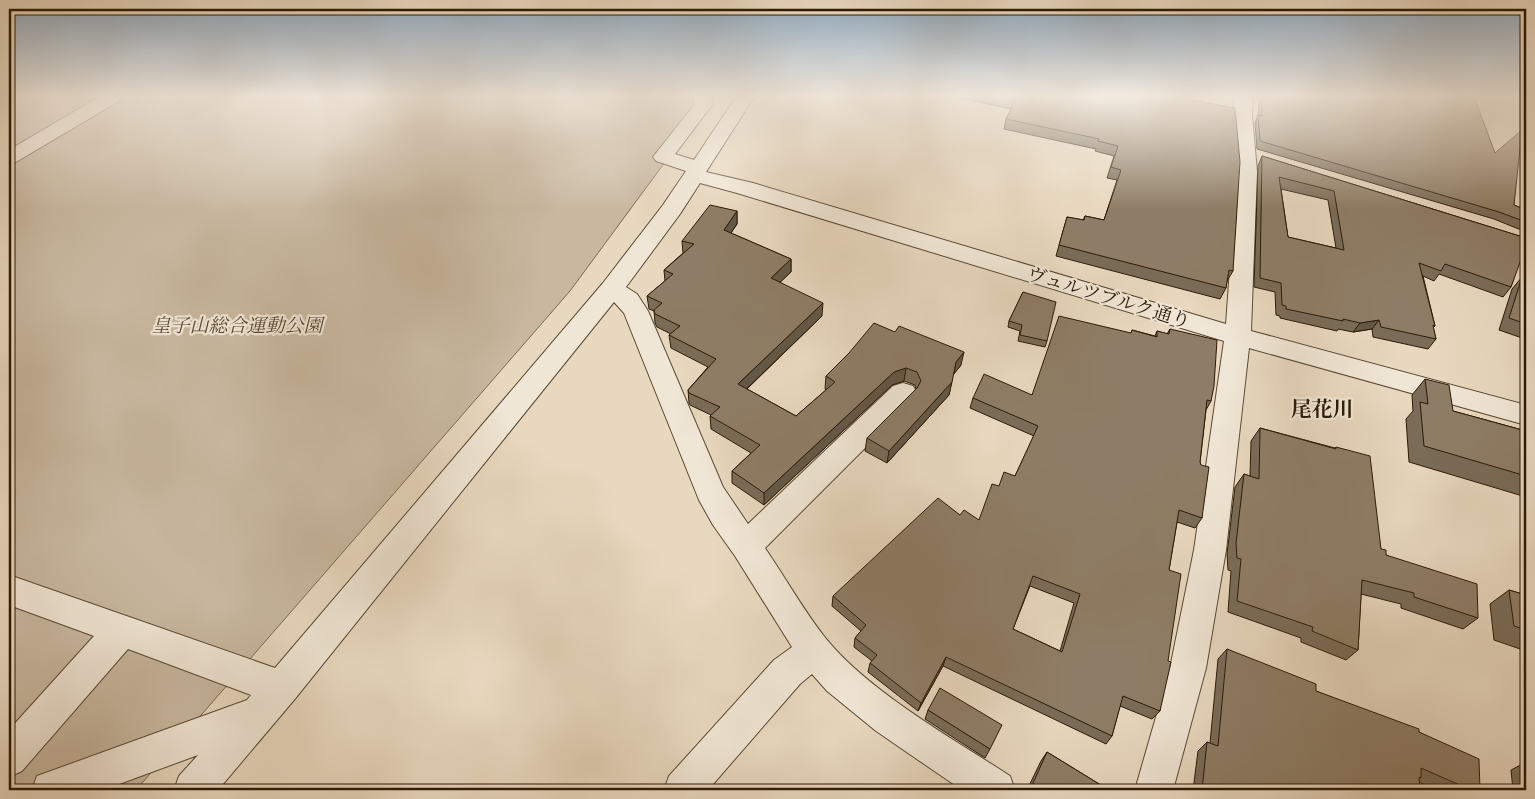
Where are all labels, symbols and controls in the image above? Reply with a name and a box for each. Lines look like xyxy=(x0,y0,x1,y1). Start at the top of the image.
street label: ヴュルツブルク通り xyxy=(1024,259,1194,335)
park label: 皇子山総合運動公園 xyxy=(151,311,325,339)
district label: 尾花川 xyxy=(1291,393,1354,424)

